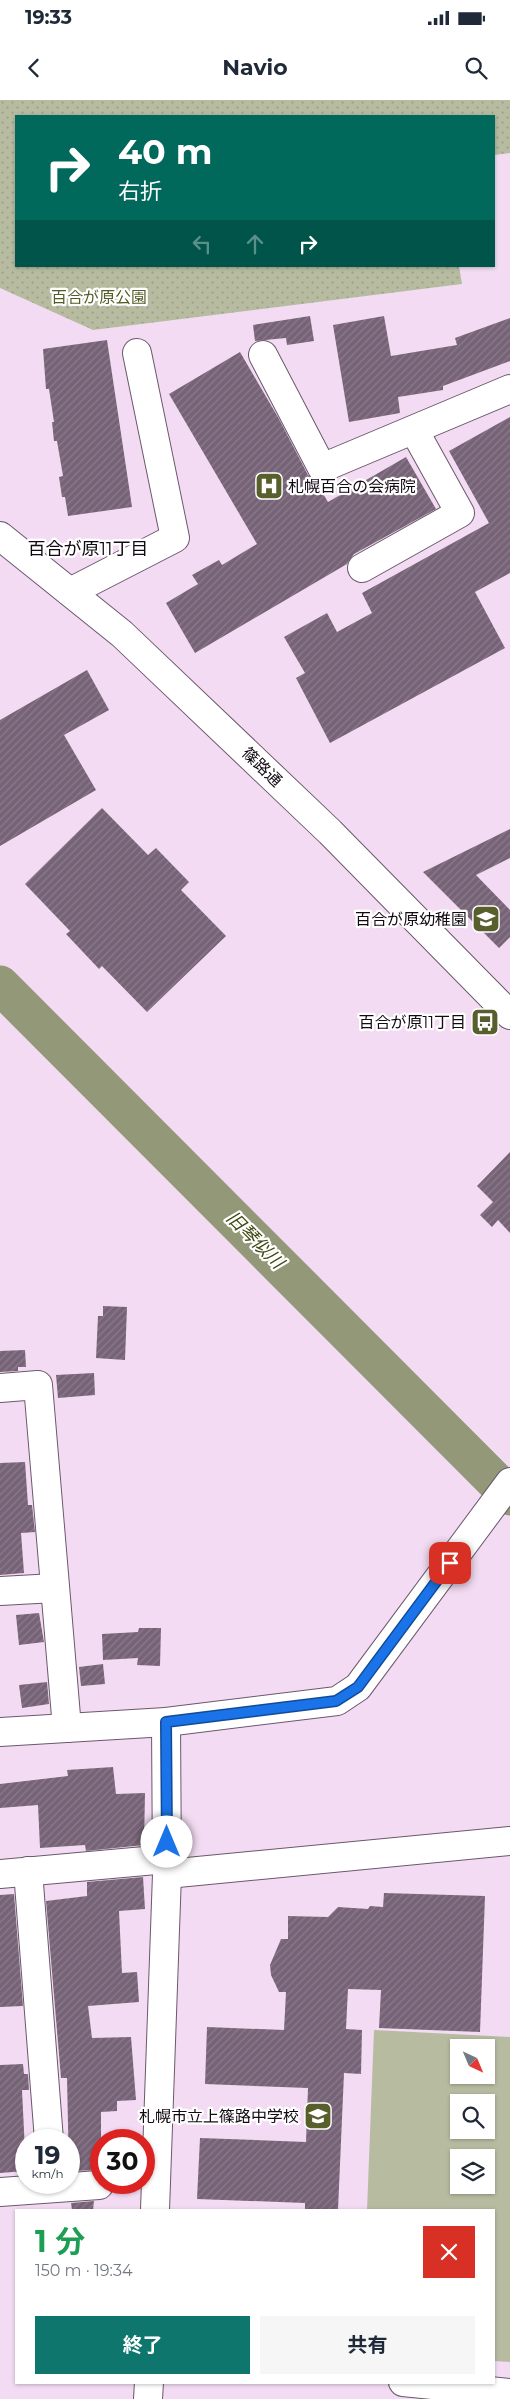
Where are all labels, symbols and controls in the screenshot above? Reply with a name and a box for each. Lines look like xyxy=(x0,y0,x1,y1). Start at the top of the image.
text: 19:33 xyxy=(25,6,72,29)
icon: back xyxy=(20,54,48,82)
text: Navio xyxy=(222,54,288,81)
icon: search xyxy=(462,54,490,82)
text: 40 m xyxy=(118,130,213,173)
icon: right xyxy=(35,135,100,200)
text: 右折 xyxy=(118,178,162,205)
icon: left xyxy=(188,230,216,258)
icon: ahead xyxy=(241,230,269,258)
icon: right xyxy=(294,230,322,258)
park label: 百合が原公園 xyxy=(51,288,147,307)
hospital icon: 札幌百合の会病院 xyxy=(254,471,284,501)
place label: 札幌百合の会病院 xyxy=(288,477,416,496)
district label: 百合が原11丁目 xyxy=(28,538,149,560)
street label: 篠路通 xyxy=(238,743,286,791)
school or university icon: 百合が原幼稚園 xyxy=(471,904,501,934)
place label: 百合が原幼稚園 xyxy=(355,910,467,929)
bus stop icon: 百合が原11丁目 xyxy=(470,1007,500,1037)
place label: 百合が原11丁目 xyxy=(358,1013,466,1032)
water label: 旧琴似川 xyxy=(222,1207,290,1275)
pin xyxy=(429,1542,471,1584)
icon: arrive xyxy=(436,1549,464,1577)
position arrow xyxy=(140,1815,192,1867)
north arrow xyxy=(450,2039,495,2084)
map controls xyxy=(450,2039,495,2194)
button: search xyxy=(450,2094,495,2139)
school or university icon: 札幌市立上篠路中学校 xyxy=(303,2101,333,2131)
place label: 札幌市立上篠路中学校 xyxy=(139,2107,299,2126)
speed limit sign: 30 xyxy=(90,2129,155,2194)
text: 19 xyxy=(35,2140,60,2170)
button: layers xyxy=(450,2149,495,2194)
text: km/h xyxy=(31,2166,64,2181)
text: 1 分 xyxy=(35,2223,85,2260)
button: close xyxy=(423,2226,475,2278)
text: 150 m · 19:34 xyxy=(35,2261,133,2280)
button: 終了 xyxy=(35,2316,250,2374)
button: 共有 xyxy=(260,2316,475,2374)

